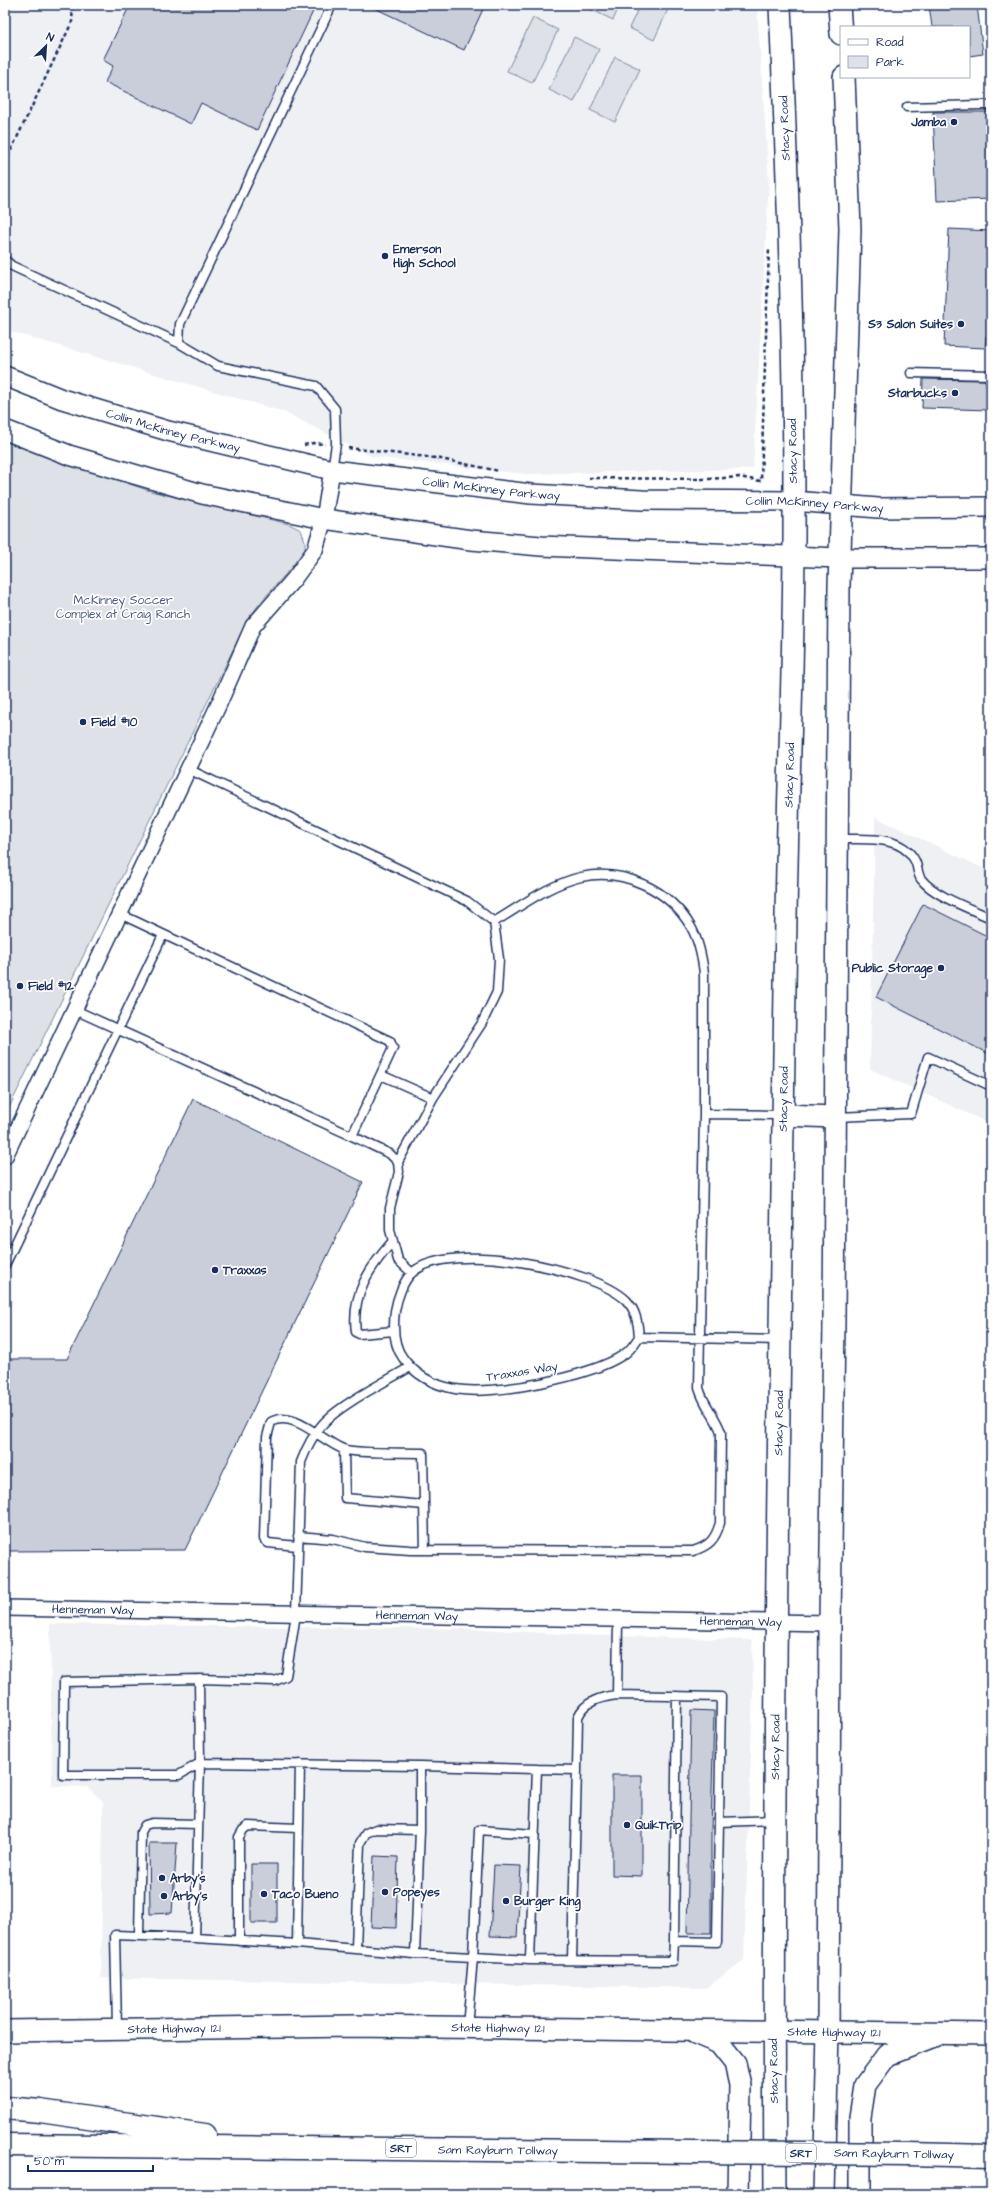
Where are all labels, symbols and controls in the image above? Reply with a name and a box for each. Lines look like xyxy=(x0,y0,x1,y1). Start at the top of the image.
north arrow xyxy=(26,26,66,66)
legend xyxy=(840,26,970,78)
text: N xyxy=(44,29,56,46)
text: Road xyxy=(876,34,904,51)
text: Park xyxy=(876,54,904,71)
street label: Stacy Road xyxy=(775,95,796,161)
place label: Jamba xyxy=(910,114,947,131)
marker: Jamba xyxy=(949,117,959,127)
place label: Emerson High School xyxy=(393,241,456,274)
marker: Emerson High School xyxy=(380,251,390,261)
place label: S3 Salon Suites xyxy=(867,316,953,333)
marker: S3 Salon Suites xyxy=(956,319,966,329)
place label: Starbucks xyxy=(887,385,947,402)
marker: Starbucks xyxy=(950,388,960,398)
street label: Collin McKinney Parkway xyxy=(104,404,242,457)
street label: Stacy Road xyxy=(784,418,803,484)
street label: Collin McKinney Parkway xyxy=(421,472,561,505)
street label: Collin McKinney Parkway xyxy=(745,492,884,518)
park label: McKinney Soccer Complex at Craig Ranch xyxy=(56,592,190,624)
place label: Field #10 xyxy=(91,714,138,731)
marker: Field #10 xyxy=(78,717,88,727)
street label: Stacy Road xyxy=(780,742,799,808)
place label: Public Storage xyxy=(852,960,934,979)
marker: Public Storage xyxy=(936,963,946,973)
place label: Field #12 xyxy=(28,978,74,995)
marker: Field #12 xyxy=(15,981,25,991)
street label: Stacy Road xyxy=(774,1066,793,1132)
place label: Traxxas xyxy=(222,1262,267,1279)
marker: Traxxas xyxy=(210,1265,220,1275)
street label: Traxxas Way xyxy=(485,1358,560,1387)
street label: Stacy Road xyxy=(770,1390,788,1456)
street label: Henneman Way xyxy=(52,1600,135,1620)
street label: Henneman Way xyxy=(376,1606,459,1626)
street label: Henneman Way xyxy=(699,1612,783,1632)
street label: Stacy Road xyxy=(767,1714,785,1780)
place label: QuikTrip xyxy=(635,1817,682,1835)
marker: QuikTrip xyxy=(622,1820,632,1830)
place label: Arby's xyxy=(170,1870,206,1888)
marker: Arby's xyxy=(157,1873,167,1883)
place label: Popeyes xyxy=(393,1884,440,1902)
place label: Taco Bueno xyxy=(271,1886,339,1903)
marker: Popeyes xyxy=(380,1887,390,1897)
place label: Arby’s xyxy=(172,1888,208,1906)
marker: Taco Bueno xyxy=(259,1889,269,1899)
marker: Arby’s xyxy=(159,1891,169,1901)
place label: Burger King xyxy=(514,1893,581,1912)
marker: Burger King xyxy=(501,1896,511,1906)
street label: State Highway 121 xyxy=(127,2019,221,2038)
street label: State Highway 121 xyxy=(451,2019,545,2038)
street label: State Highway 121 xyxy=(787,2023,881,2042)
street label: Stacy Road xyxy=(765,2038,784,2104)
road number: SRT xyxy=(386,2139,416,2157)
street label: Sam Rayburn Tollway xyxy=(438,2141,558,2160)
road number: SRT xyxy=(786,2144,816,2162)
street label: Sam Rayburn Tollway xyxy=(834,2144,954,2165)
scale bar xyxy=(28,2147,153,2173)
text: 50 m xyxy=(34,2153,65,2170)

